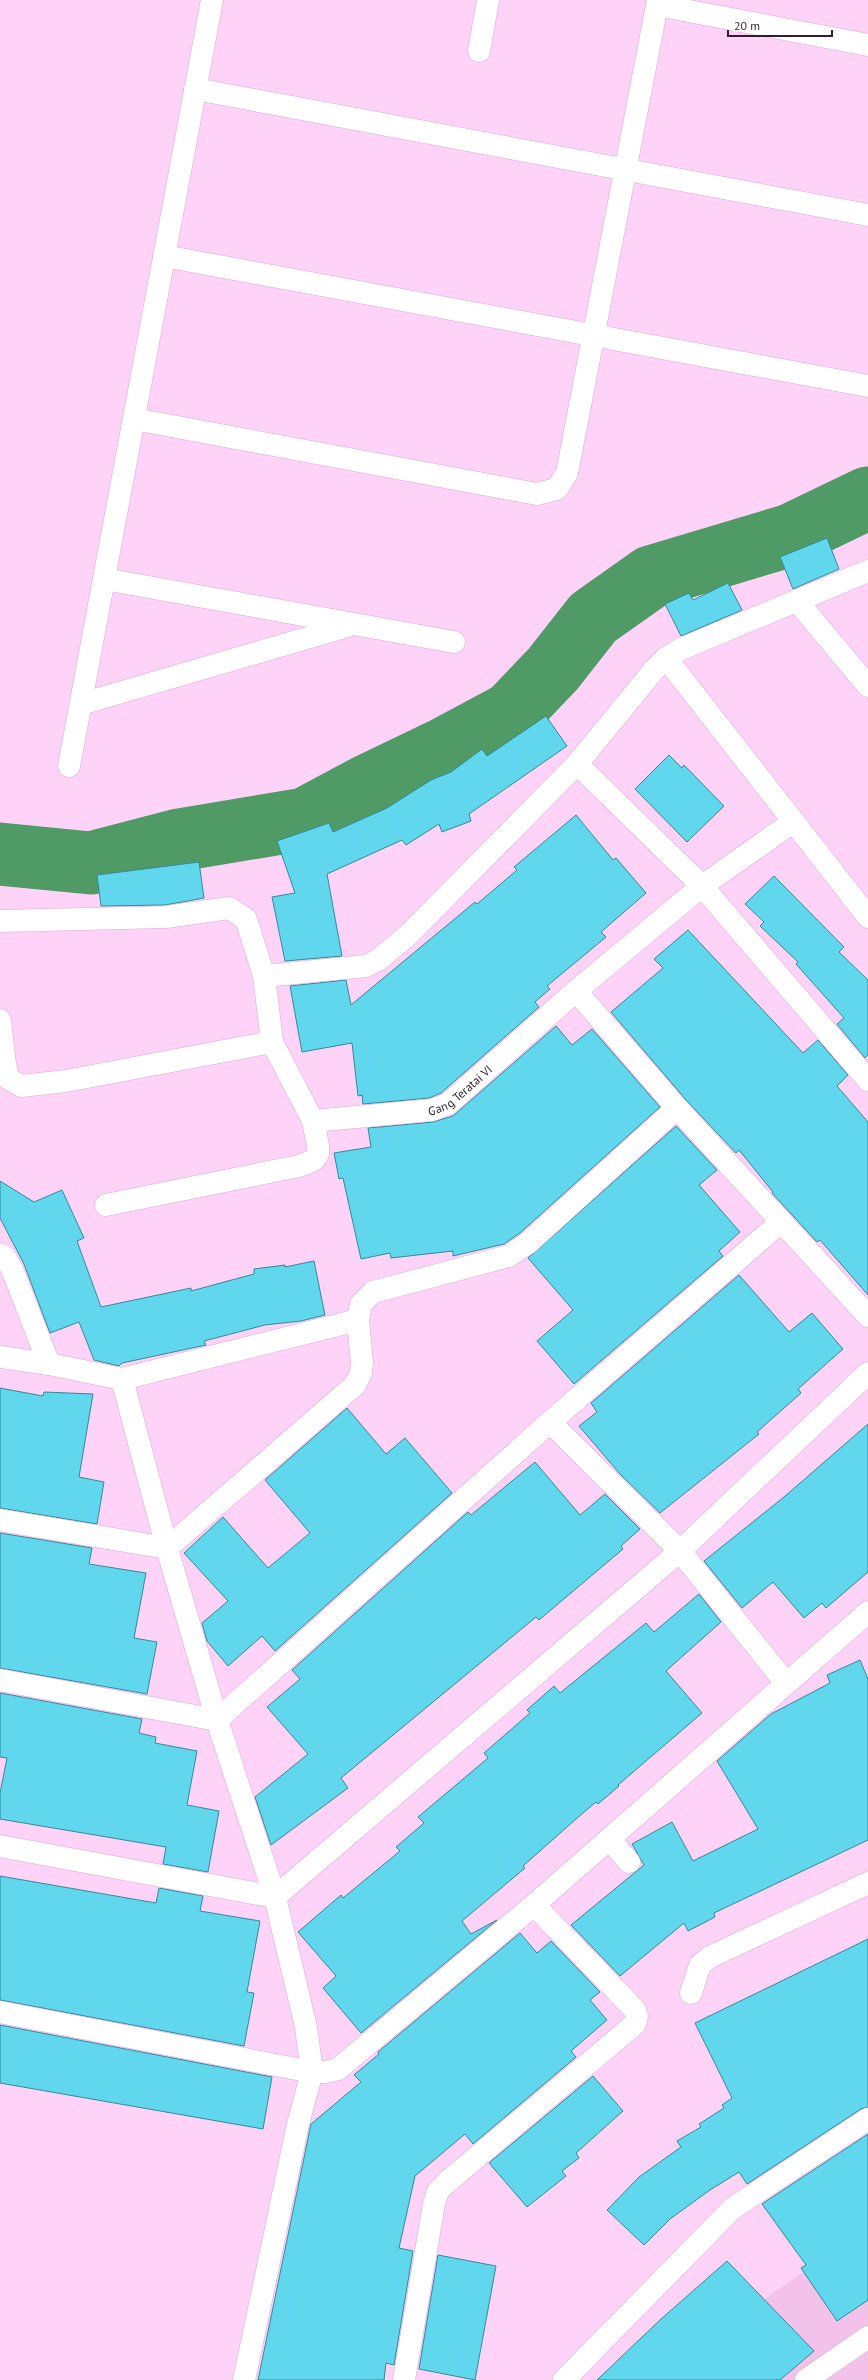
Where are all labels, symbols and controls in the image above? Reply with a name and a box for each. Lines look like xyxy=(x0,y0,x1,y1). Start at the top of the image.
scale bar xyxy=(728,12,832,38)
text: 20 m xyxy=(734,18,760,33)
street label: Gang Teratai VI xyxy=(427,1061,495,1118)

